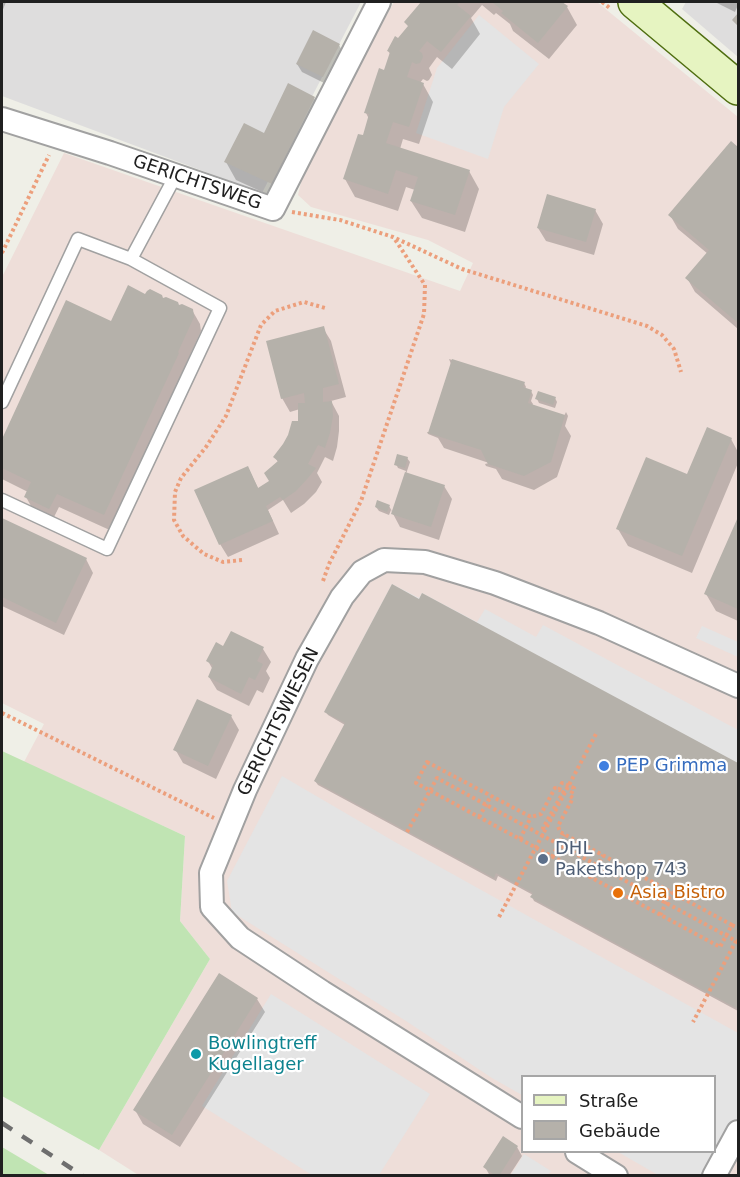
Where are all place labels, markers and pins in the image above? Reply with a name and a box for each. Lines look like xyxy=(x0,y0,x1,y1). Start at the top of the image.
place label: PEP Grimma xyxy=(616,755,727,777)
marker: PEP Grimma xyxy=(597,759,611,773)
place label: DHL Paketshop 743 xyxy=(555,838,687,880)
marker: DHL Paketshop 743 xyxy=(536,852,550,866)
place label: Asia Bistro xyxy=(630,882,725,904)
marker: Asia Bistro xyxy=(611,886,625,900)
place label: Bowlingtreff Kugellager xyxy=(208,1033,316,1076)
marker: Bowlingtreff Kugellager xyxy=(189,1047,203,1061)

